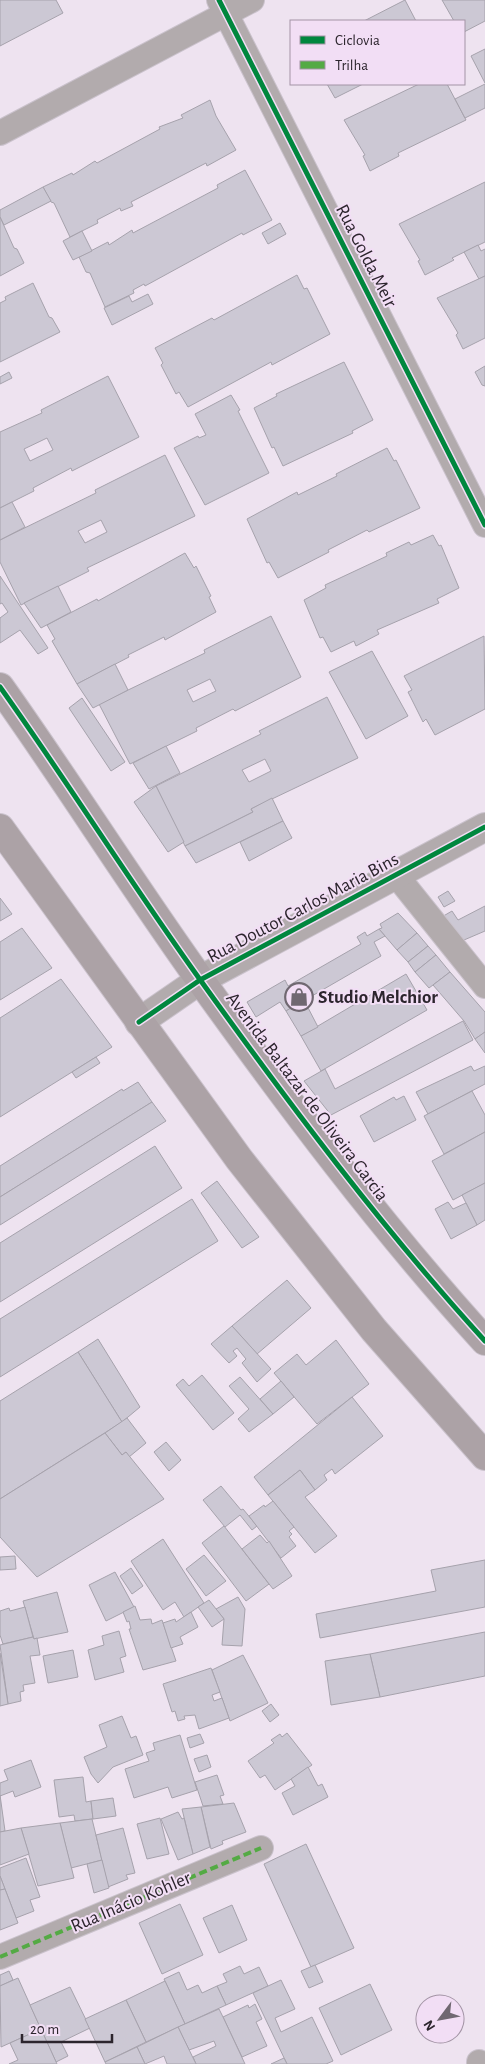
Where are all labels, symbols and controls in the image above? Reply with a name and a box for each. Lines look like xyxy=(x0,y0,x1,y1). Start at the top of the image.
legend xyxy=(290,20,465,85)
text: Ciclovia xyxy=(335,33,380,48)
text: Trilha xyxy=(335,58,368,73)
street label: Rua Golda Meir xyxy=(332,201,400,311)
street label: Rua Doutor Carlos Maria Bins xyxy=(204,849,402,967)
shop icon: Studio Melchior xyxy=(284,982,314,1012)
place label: Studio Melchior xyxy=(318,988,438,1007)
street label: Avenida Baltazar de Oliveira Garcia xyxy=(222,989,392,1205)
street label: Rua Inácio Kohler xyxy=(68,1868,194,1936)
north arrow xyxy=(415,1994,465,2044)
scale bar xyxy=(22,2012,112,2044)
text: N xyxy=(421,2018,438,2033)
text: 20 m xyxy=(30,2022,59,2037)

